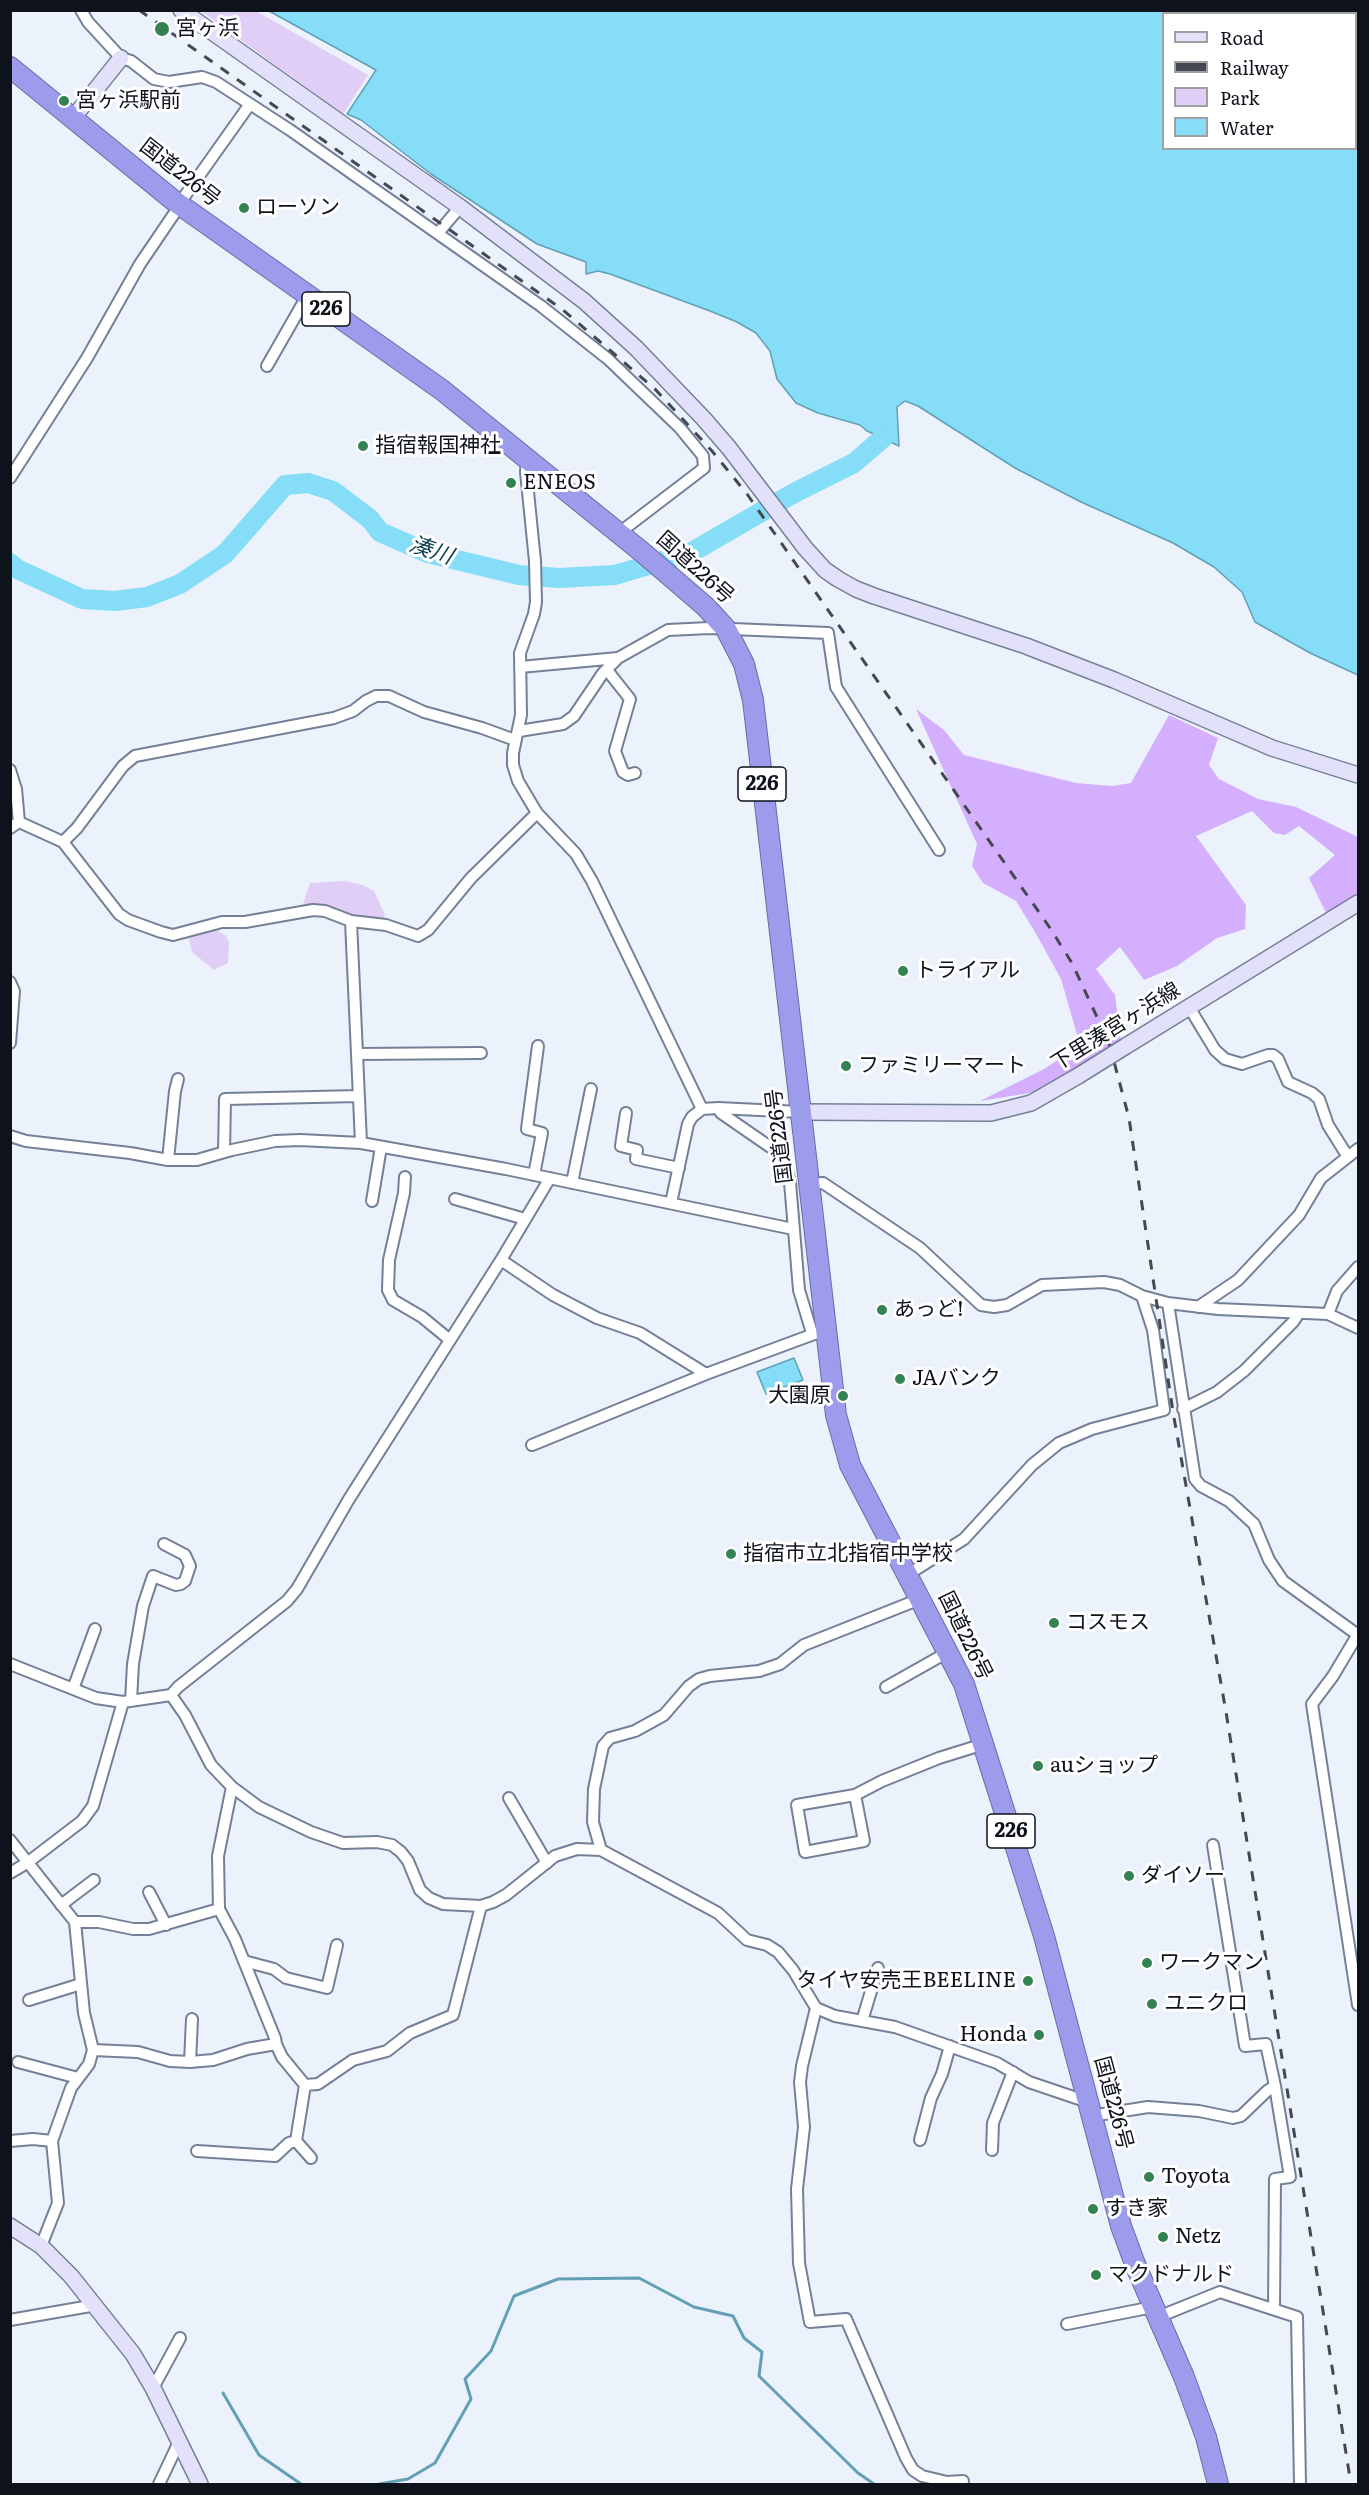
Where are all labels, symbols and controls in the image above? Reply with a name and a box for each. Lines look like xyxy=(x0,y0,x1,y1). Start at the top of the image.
legend xyxy=(1162,12,1357,150)
place label: 宮ヶ浜 xyxy=(176,16,239,42)
marker: 宮ヶ浜 xyxy=(153,20,171,38)
text: Road xyxy=(1220,24,1264,51)
text: Railway xyxy=(1220,54,1289,81)
text: Park xyxy=(1220,84,1259,111)
place label: 宮ヶ浜駅前 xyxy=(76,88,181,114)
marker: 宮ヶ浜駅前 xyxy=(57,94,71,108)
text: Water xyxy=(1220,114,1273,141)
street label: 国道226号 xyxy=(135,134,225,212)
place label: ローソン xyxy=(256,195,340,221)
marker: ローソン xyxy=(237,201,251,215)
road number: 226 xyxy=(302,292,350,326)
place label: 指宿報国神社 xyxy=(375,433,501,459)
marker: 指宿報国神社 xyxy=(356,439,370,453)
place label: ENEOS xyxy=(523,470,596,496)
marker: ENEOS xyxy=(504,476,518,490)
street label: 国道226号 xyxy=(651,527,739,609)
water label: 湊川 xyxy=(406,531,456,571)
road number: 226 xyxy=(738,767,786,801)
place label: トライアル xyxy=(915,958,1020,984)
marker: トライアル xyxy=(896,964,910,978)
street label: 下里湊宮ヶ浜線 xyxy=(1047,977,1185,1077)
place label: ファミリーマート xyxy=(858,1053,1026,1079)
marker: ファミリーマート xyxy=(839,1059,853,1073)
street label: 国道226号 xyxy=(762,1087,798,1185)
place label: あっど! xyxy=(894,1297,964,1323)
marker: あっど! xyxy=(875,1303,889,1317)
place label: JAバンク xyxy=(912,1366,1001,1392)
marker: JAバンク xyxy=(893,1372,907,1386)
place label: 大園原 xyxy=(768,1383,831,1409)
marker: 大園原 xyxy=(836,1389,850,1403)
place label: 指宿市立北指宿中学校 xyxy=(743,1541,953,1567)
marker: 指宿市立北指宿中学校 xyxy=(724,1547,738,1561)
street label: 国道226号 xyxy=(933,1588,997,1684)
place label: コスモス xyxy=(1066,1610,1150,1636)
marker: コスモス xyxy=(1047,1616,1061,1630)
place label: auショップ xyxy=(1050,1753,1158,1779)
marker: auショップ xyxy=(1031,1759,1045,1773)
road number: 226 xyxy=(987,1814,1035,1848)
place label: ダイソー xyxy=(1141,1863,1225,1889)
marker: ダイソー xyxy=(1122,1869,1136,1883)
place label: ワークマン xyxy=(1159,1950,1264,1976)
marker: ワークマン xyxy=(1140,1956,1154,1970)
place label: タイヤ安売王BEELINE xyxy=(797,1968,1016,1994)
marker: タイヤ安売王BEELINE xyxy=(1021,1974,1035,1988)
place label: ユニクロ xyxy=(1164,1991,1248,2017)
marker: ユニクロ xyxy=(1145,1997,1159,2011)
place label: Honda xyxy=(960,2022,1027,2048)
marker: Honda xyxy=(1032,2028,1046,2042)
street label: 国道226号 xyxy=(1088,2054,1138,2152)
place label: Toyota xyxy=(1161,2164,1230,2190)
marker: Toyota xyxy=(1142,2170,1156,2184)
place label: すき家 xyxy=(1105,2196,1168,2222)
marker: すき家 xyxy=(1086,2202,1100,2216)
place label: Netz xyxy=(1175,2224,1221,2250)
marker: Netz xyxy=(1156,2230,1170,2244)
place label: マクドナルド xyxy=(1108,2262,1234,2288)
marker: マクドナルド xyxy=(1089,2268,1103,2282)

